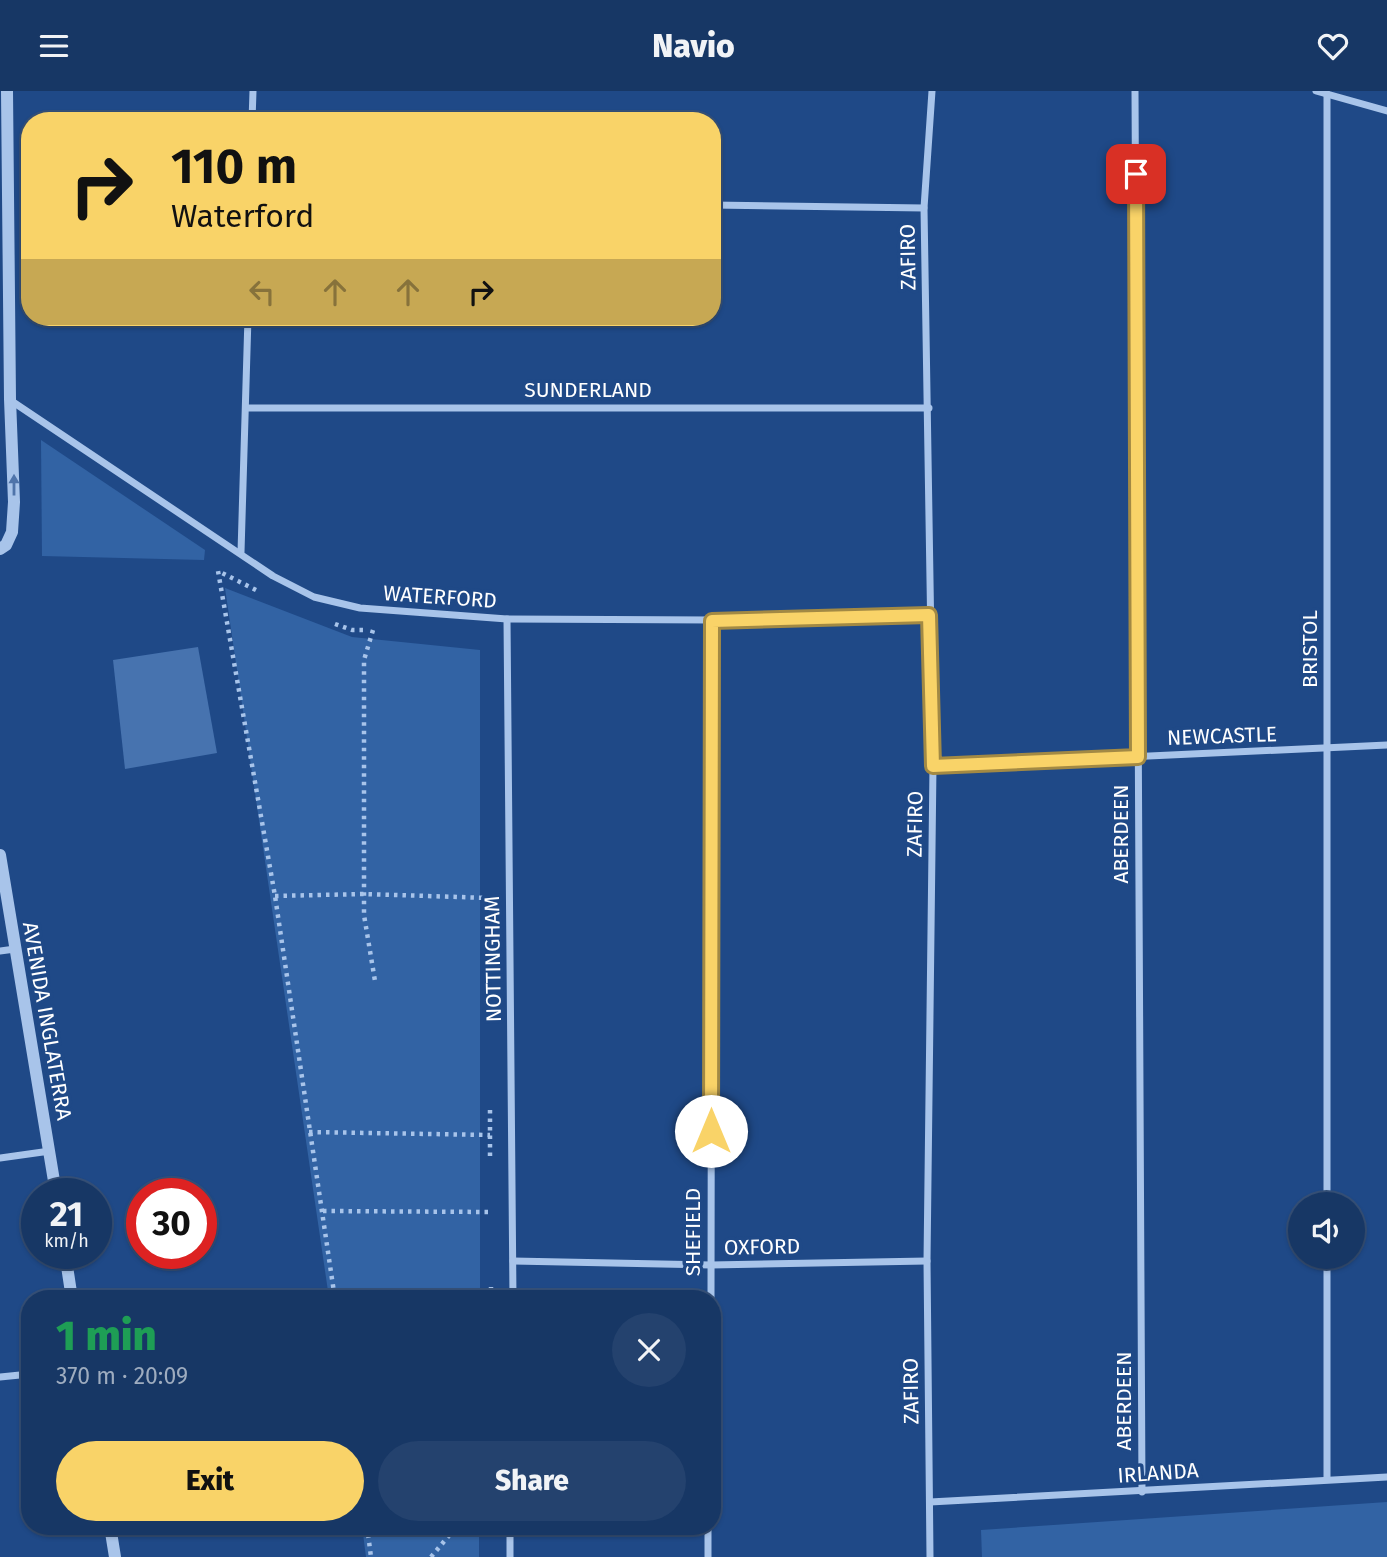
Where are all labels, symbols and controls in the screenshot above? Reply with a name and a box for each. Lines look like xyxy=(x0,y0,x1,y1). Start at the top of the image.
icon: menu xyxy=(35,27,73,65)
text: Navio xyxy=(652,27,735,65)
icon: heart xyxy=(1314,27,1352,65)
text: 110 m xyxy=(171,137,297,196)
icon: right xyxy=(56,140,147,231)
pin xyxy=(1106,144,1166,204)
icon: arrive xyxy=(1117,155,1155,193)
text: Waterford xyxy=(171,197,314,235)
street label: ZAFIRO xyxy=(894,223,922,291)
icon: left xyxy=(243,273,281,311)
icon: ahead xyxy=(316,273,354,311)
icon: ahead xyxy=(389,273,427,311)
icon: right xyxy=(462,273,500,311)
street label: SUNDERLAND xyxy=(524,377,652,403)
one-way arrow xyxy=(8,474,20,496)
street label: WATERFORD xyxy=(382,580,498,614)
street label: BRISTOL xyxy=(1297,610,1323,688)
street label: NEWCASTLE xyxy=(1166,721,1278,751)
street label: ABERDEEN xyxy=(1108,784,1134,884)
street label: ZAFIRO xyxy=(901,790,929,858)
street label: NOTTINGHAM xyxy=(479,896,507,1022)
street label: AVENIDA INGLATERRA xyxy=(17,920,77,1122)
position arrow xyxy=(674,1094,748,1168)
speed limit sign: 30 xyxy=(126,1178,217,1269)
street label: SHEFIELD xyxy=(680,1188,706,1276)
map controls xyxy=(1288,1192,1365,1269)
button: sound xyxy=(1288,1192,1365,1269)
text: 21 xyxy=(50,1193,83,1235)
text: km/h xyxy=(44,1230,89,1252)
street label: OXFORD xyxy=(724,1233,800,1261)
text: 1 min xyxy=(56,1311,157,1361)
button: close xyxy=(612,1313,686,1387)
street label: ABERDEEN xyxy=(1111,1351,1137,1451)
street label: ZAFIRO xyxy=(897,1357,925,1425)
text: 370 m · 20:09 xyxy=(56,1362,188,1390)
button: Exit xyxy=(56,1441,364,1521)
button: Share xyxy=(378,1441,686,1521)
street label: IRLANDA xyxy=(1117,1457,1199,1489)

